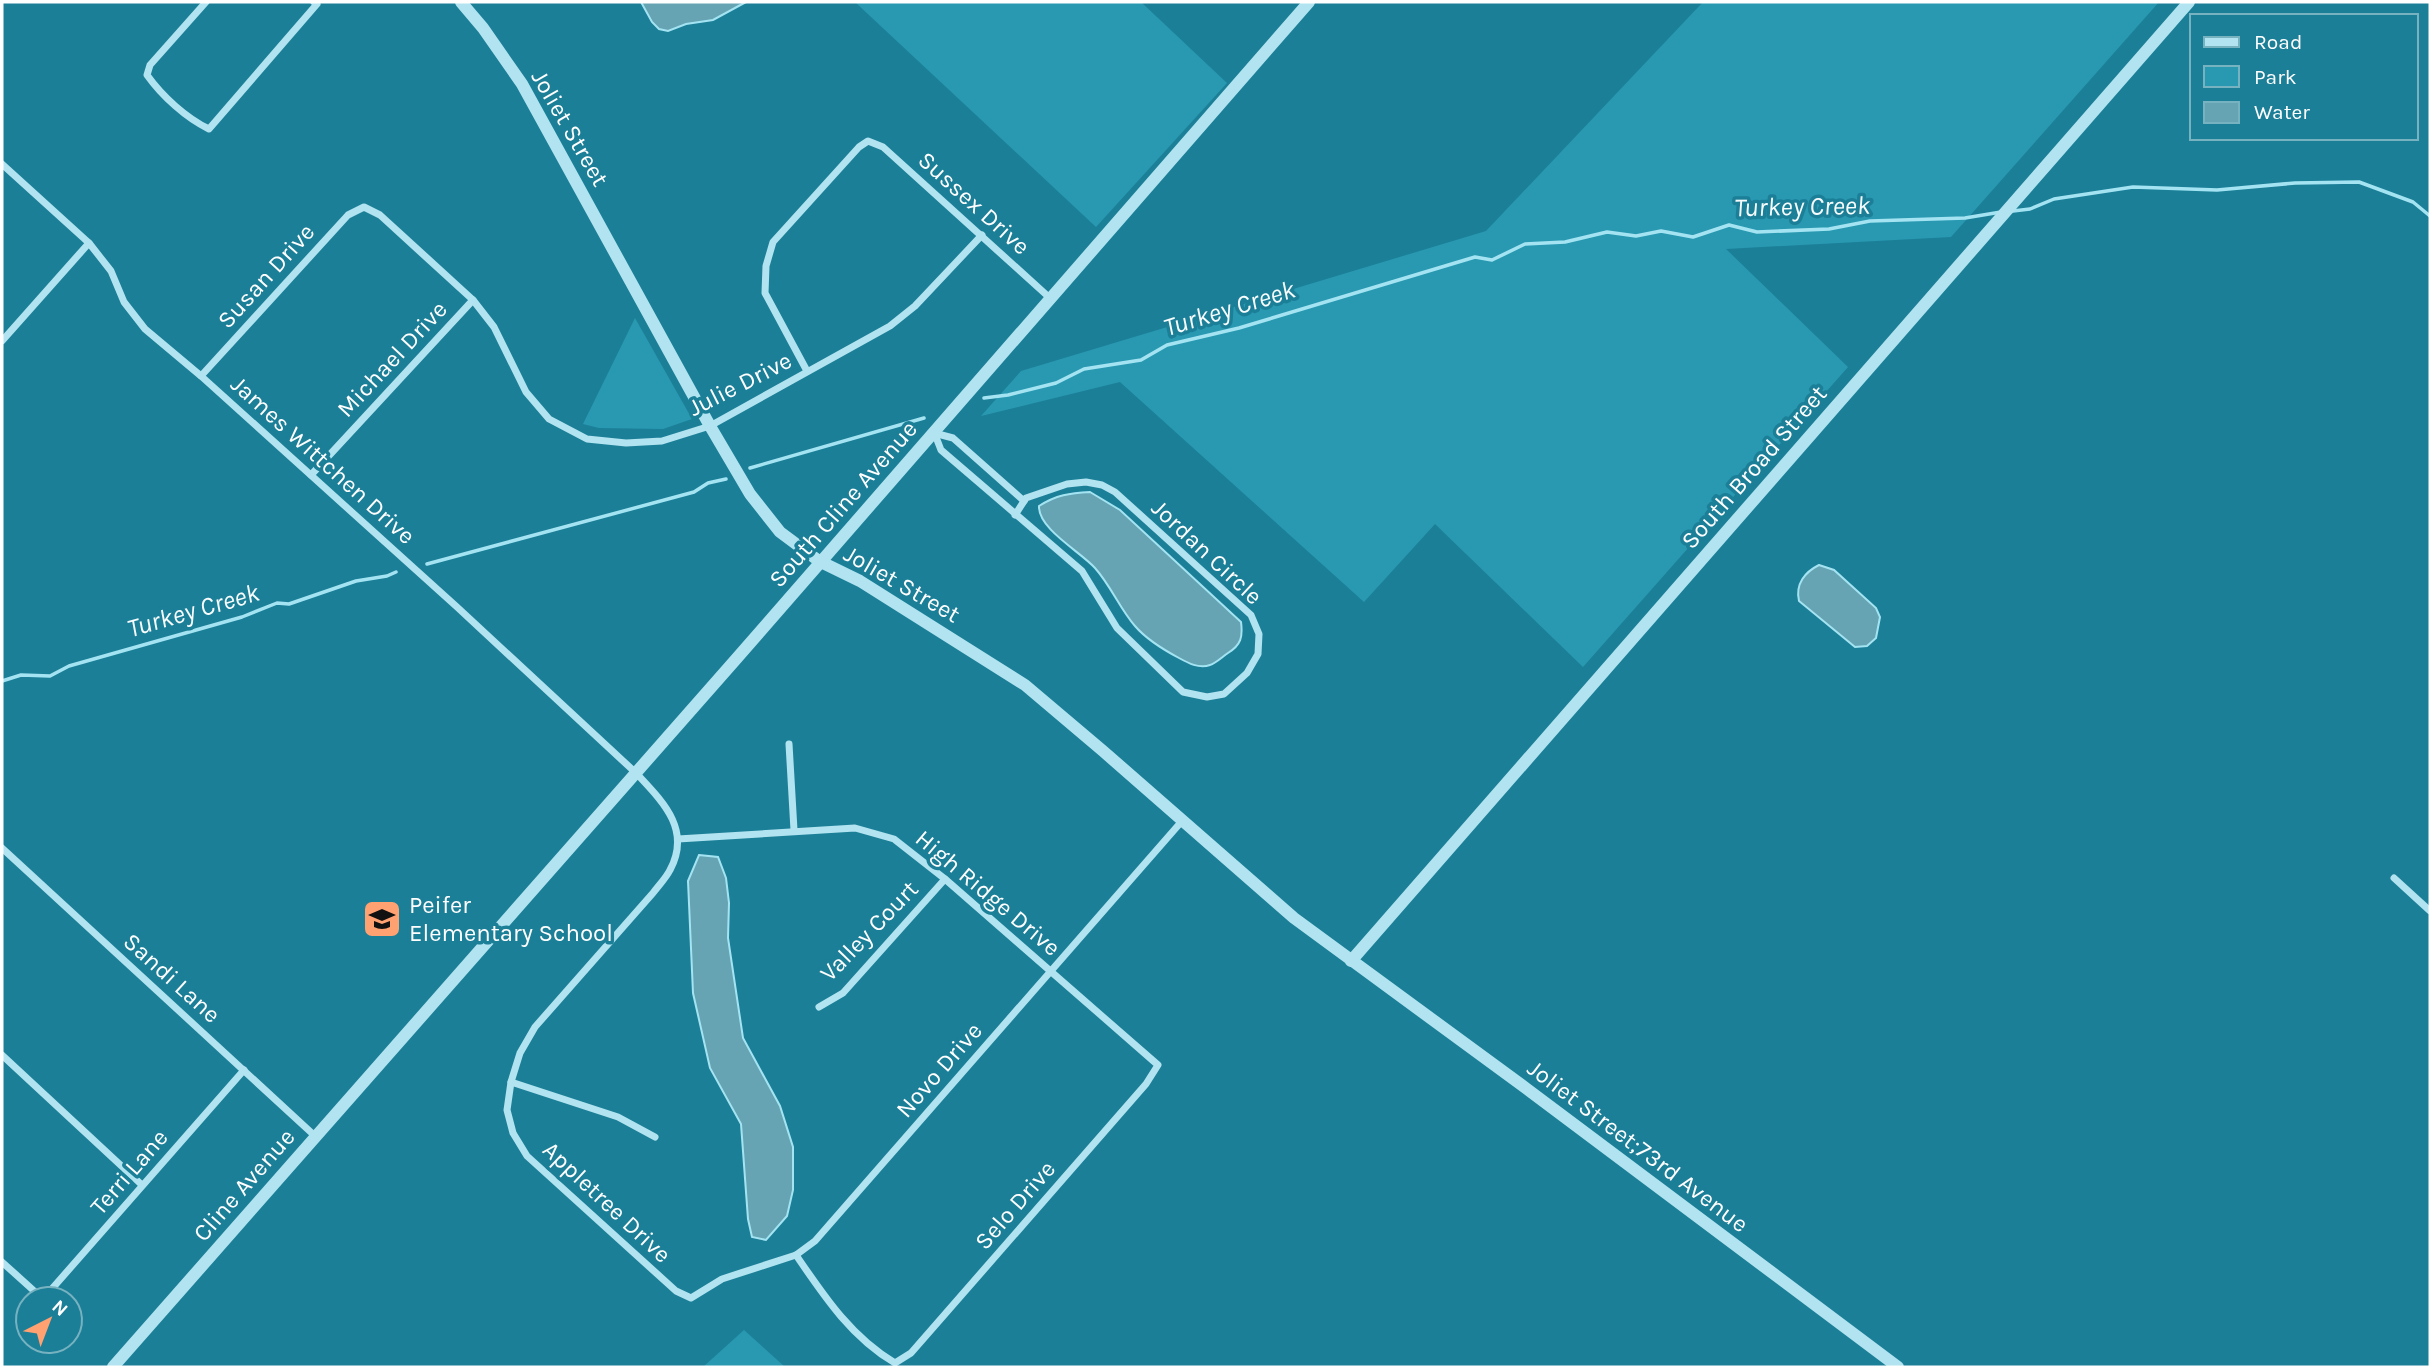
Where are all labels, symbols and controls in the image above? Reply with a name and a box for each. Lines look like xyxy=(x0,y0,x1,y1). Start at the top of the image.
legend xyxy=(2190,14,2418,140)
text: Road xyxy=(2254,30,2302,54)
street label: Joliet Street xyxy=(525,65,615,191)
text: Park xyxy=(2254,65,2297,89)
text: Water xyxy=(2254,100,2310,124)
street label: Sussex Drive xyxy=(912,146,1036,260)
water label: Turkey Creek xyxy=(1734,190,1871,223)
street label: Susan Drive xyxy=(212,218,320,334)
water label: Turkey Creek xyxy=(1160,274,1299,343)
street label: Michael Drive xyxy=(331,295,453,423)
street label: Julie Drive xyxy=(684,346,796,422)
street label: James Wittchen Drive xyxy=(225,370,421,550)
street label: South Broad Street xyxy=(1676,380,1832,554)
street label: South Cline Avenue xyxy=(763,415,923,593)
street label: Jordan Circle xyxy=(1146,494,1268,610)
street label: Joliet Street xyxy=(839,539,965,629)
water label: Turkey Creek xyxy=(124,577,263,644)
street label: High Ridge Drive xyxy=(910,824,1066,962)
street label: Valley Court xyxy=(814,875,924,987)
place label: Peifer Elementary School xyxy=(409,891,613,947)
school or university icon: Peifer Elementary School xyxy=(361,898,403,940)
street label: Sandi Lane xyxy=(118,927,226,1029)
street label: Novo Drive xyxy=(890,1017,988,1123)
street label: Joliet Street;73rd Avenue xyxy=(1522,1054,1754,1238)
street label: Cline Avenue xyxy=(187,1123,301,1247)
street label: Terri Lane xyxy=(84,1124,174,1220)
street label: Appletree Drive xyxy=(537,1135,677,1269)
street label: Selo Drive xyxy=(969,1155,1061,1255)
north arrow xyxy=(14,1285,84,1355)
text: N xyxy=(47,1295,72,1321)

